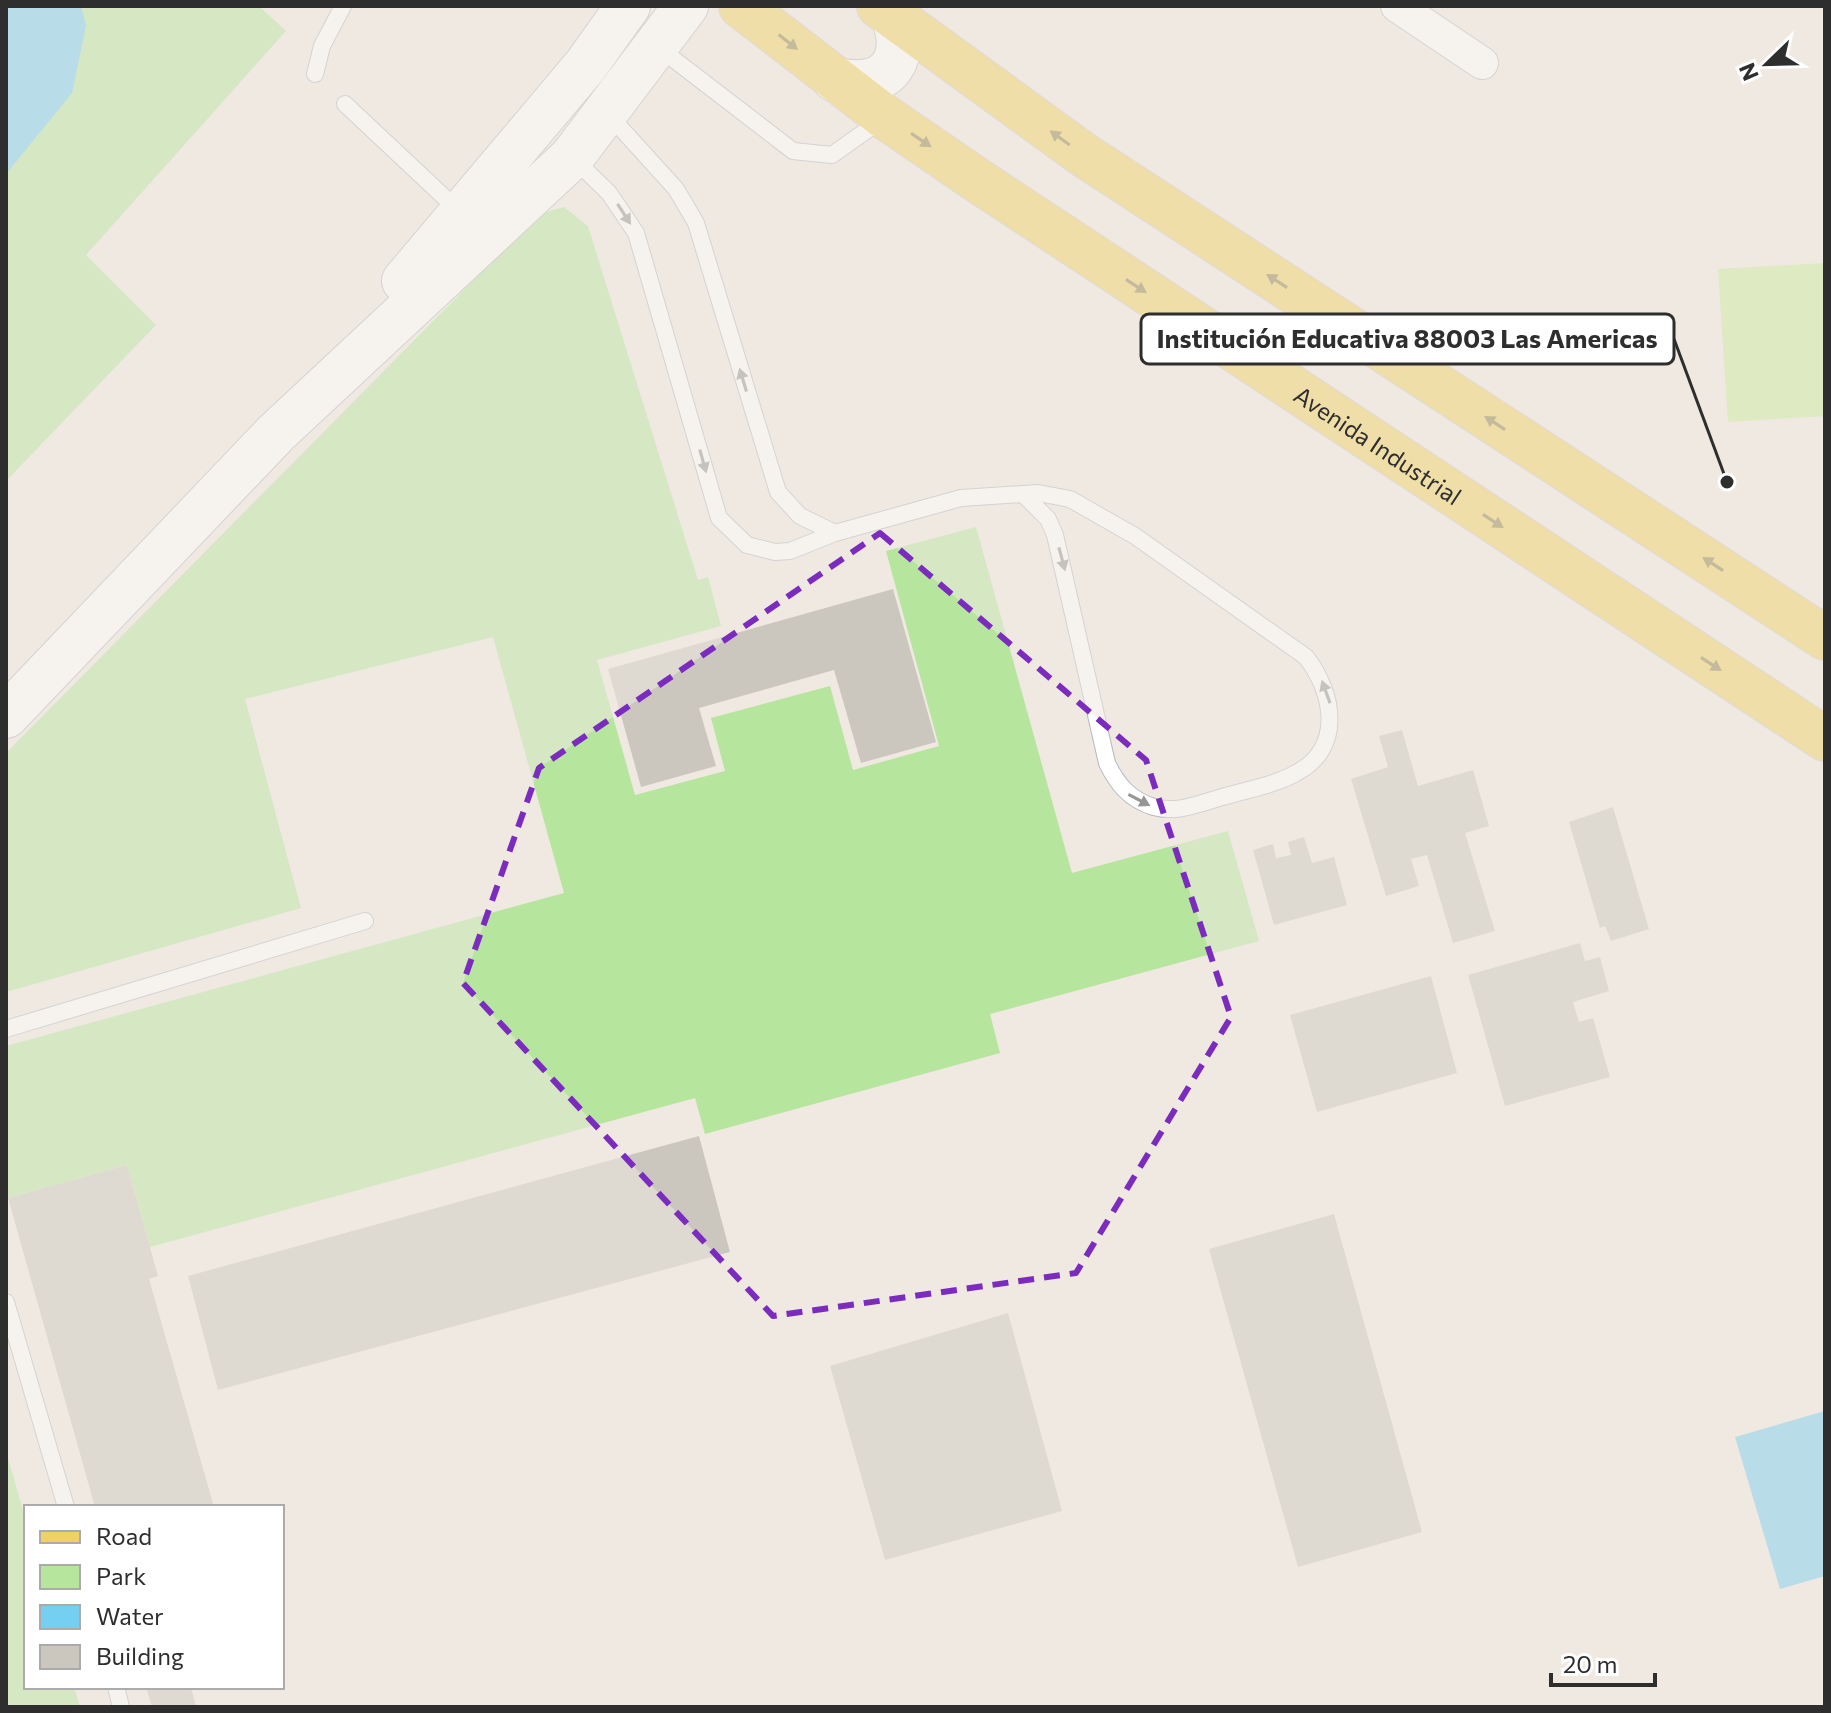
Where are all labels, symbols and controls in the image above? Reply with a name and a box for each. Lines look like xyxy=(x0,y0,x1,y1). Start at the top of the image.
north arrow xyxy=(1727,24,1807,104)
one-way arrow xyxy=(778,34,798,50)
text: N xyxy=(1732,59,1764,85)
one-way arrow xyxy=(1050,130,1070,146)
one-way arrow xyxy=(910,132,931,147)
one-way arrow xyxy=(617,203,631,225)
one-way arrow xyxy=(1266,274,1288,288)
one-way arrow xyxy=(1125,278,1147,292)
callout: Institución Educativa 88003 Las Americas xyxy=(1141,314,1674,364)
text: Institución Educativa 88003 Las Americas xyxy=(1156,322,1658,353)
one-way arrow xyxy=(736,367,749,391)
street label: Avenida Industrial xyxy=(1289,379,1467,510)
one-way arrow xyxy=(1484,416,1506,430)
one-way arrow xyxy=(697,450,710,474)
one-way arrow xyxy=(1483,514,1504,529)
one-way arrow xyxy=(1056,546,1068,571)
one-way arrow xyxy=(1702,557,1723,572)
one-way arrow xyxy=(1700,656,1721,671)
one-way arrow xyxy=(1319,680,1331,704)
one-way arrow xyxy=(1128,793,1151,806)
legend xyxy=(24,1505,284,1689)
text: Road xyxy=(96,1521,152,1550)
text: Park xyxy=(96,1561,146,1590)
text: Water xyxy=(96,1601,164,1630)
scale bar xyxy=(1551,1637,1655,1687)
text: Building xyxy=(96,1641,184,1670)
text: 20 m xyxy=(1563,1649,1617,1678)

